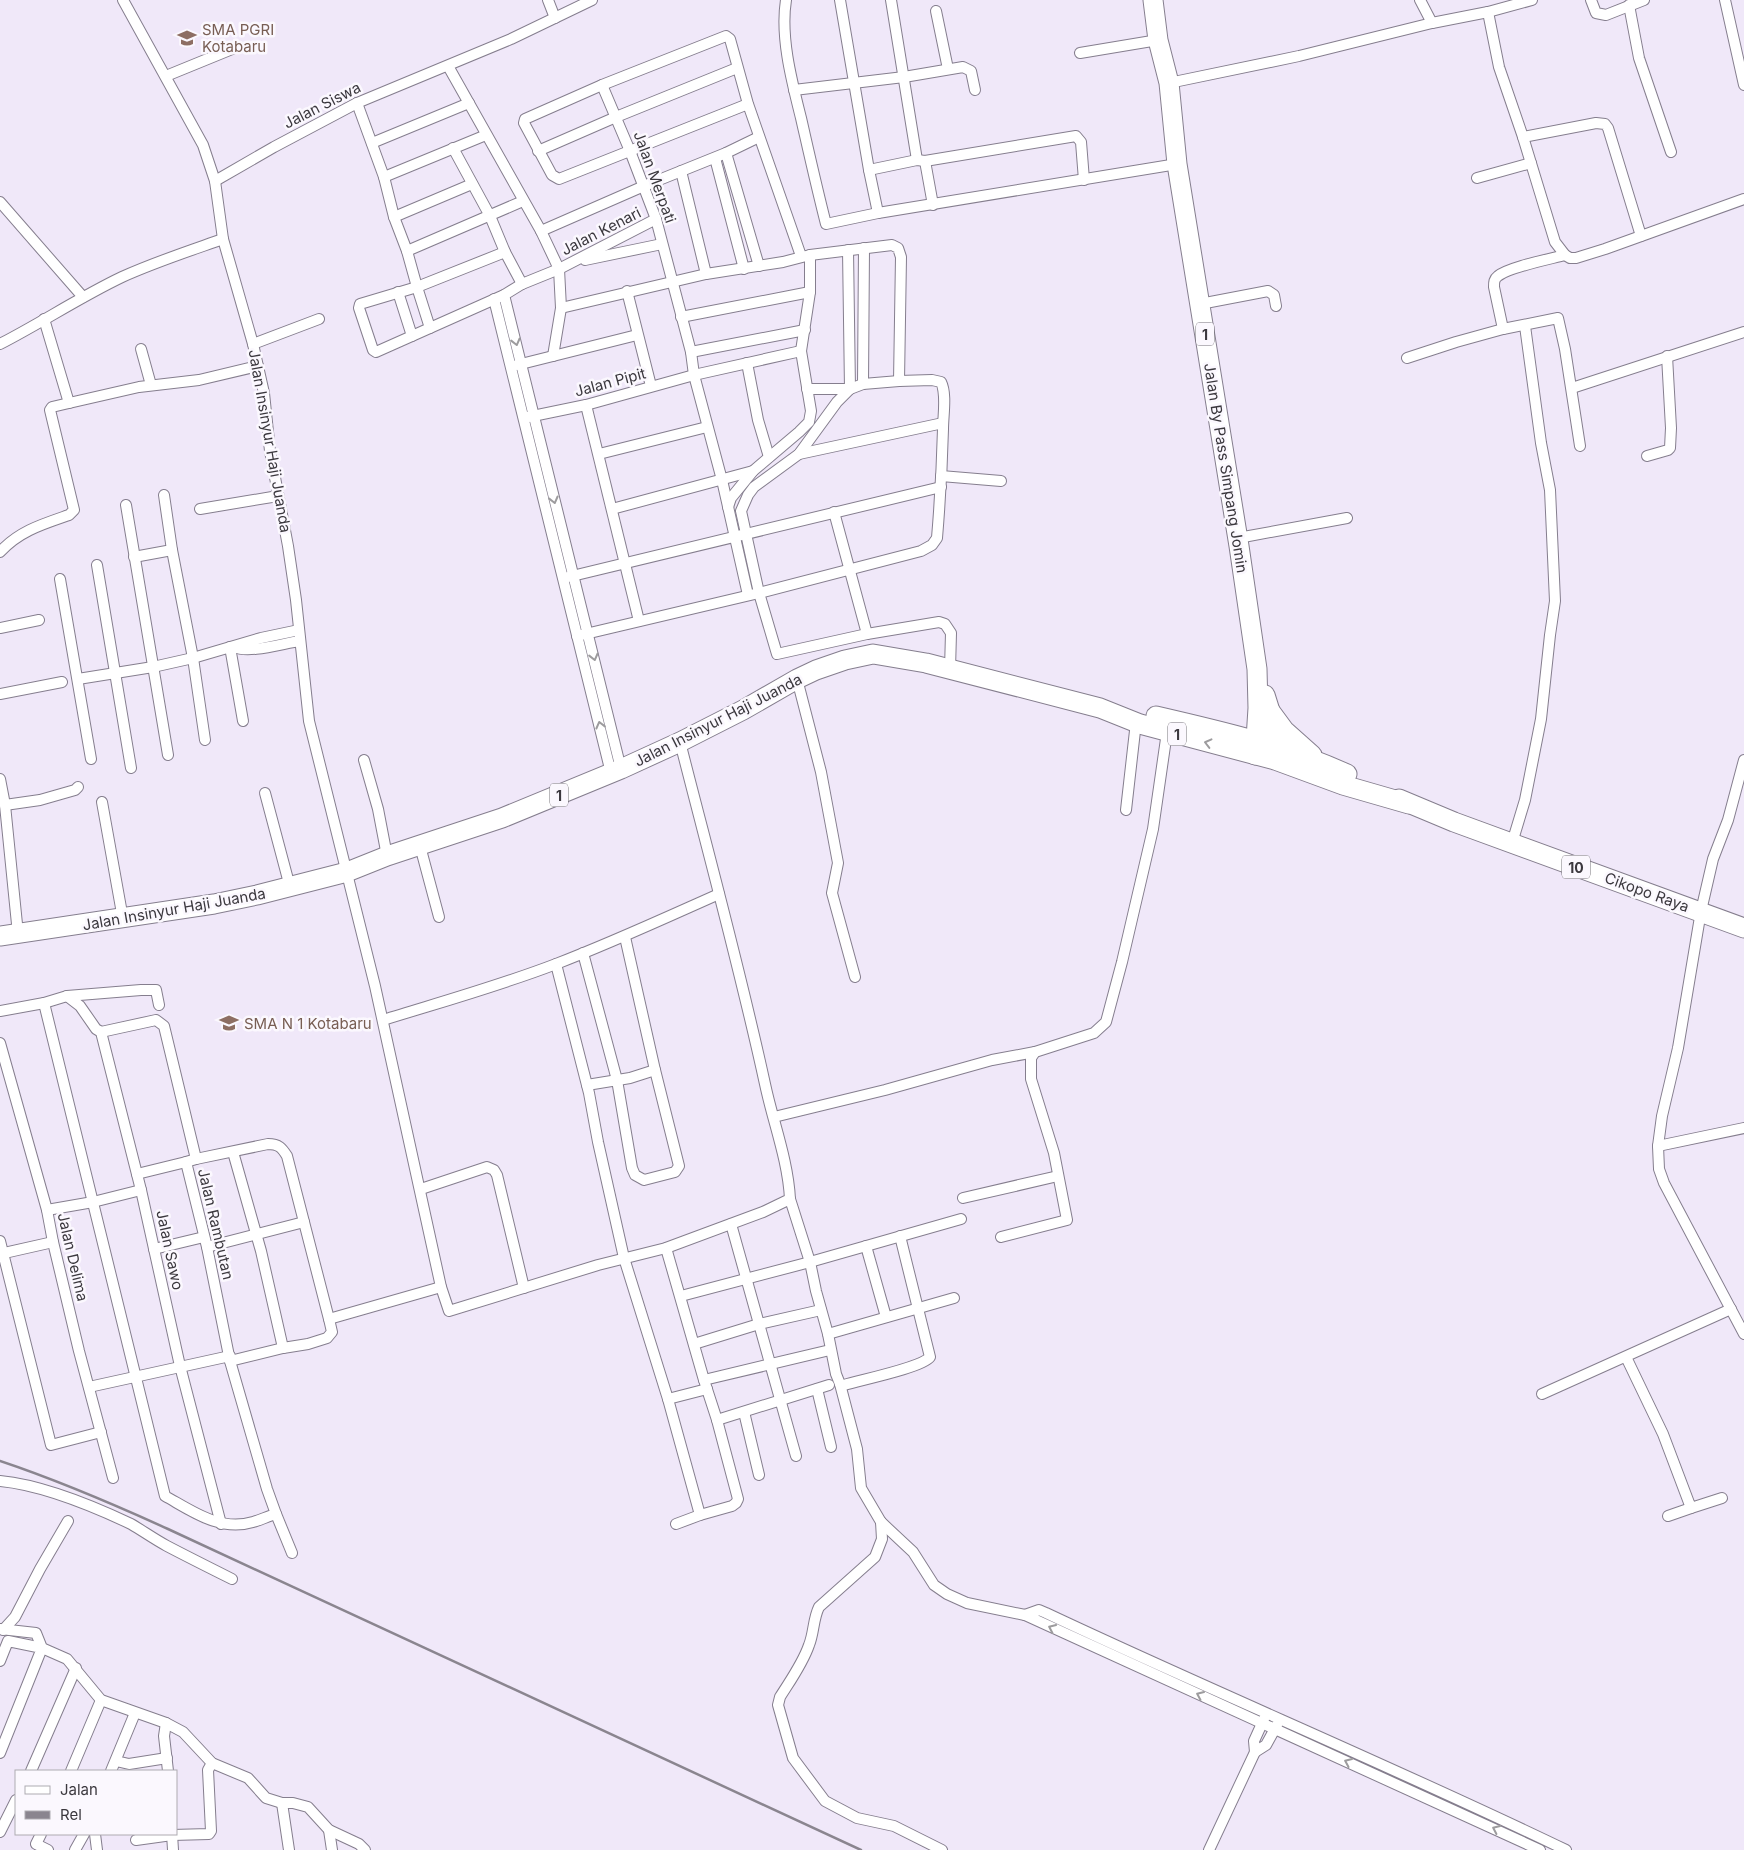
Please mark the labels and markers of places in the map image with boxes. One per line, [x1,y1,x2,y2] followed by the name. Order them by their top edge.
[202,20,274,56] place label: SMA PGRI Kotabaru
[176,27,198,49] school or university icon: SMA PGRI Kotabaru
[218,1012,240,1034] school or university icon: SMA N 1 Kotabaru
[244,1014,372,1033] place label: SMA N 1 Kotabaru

